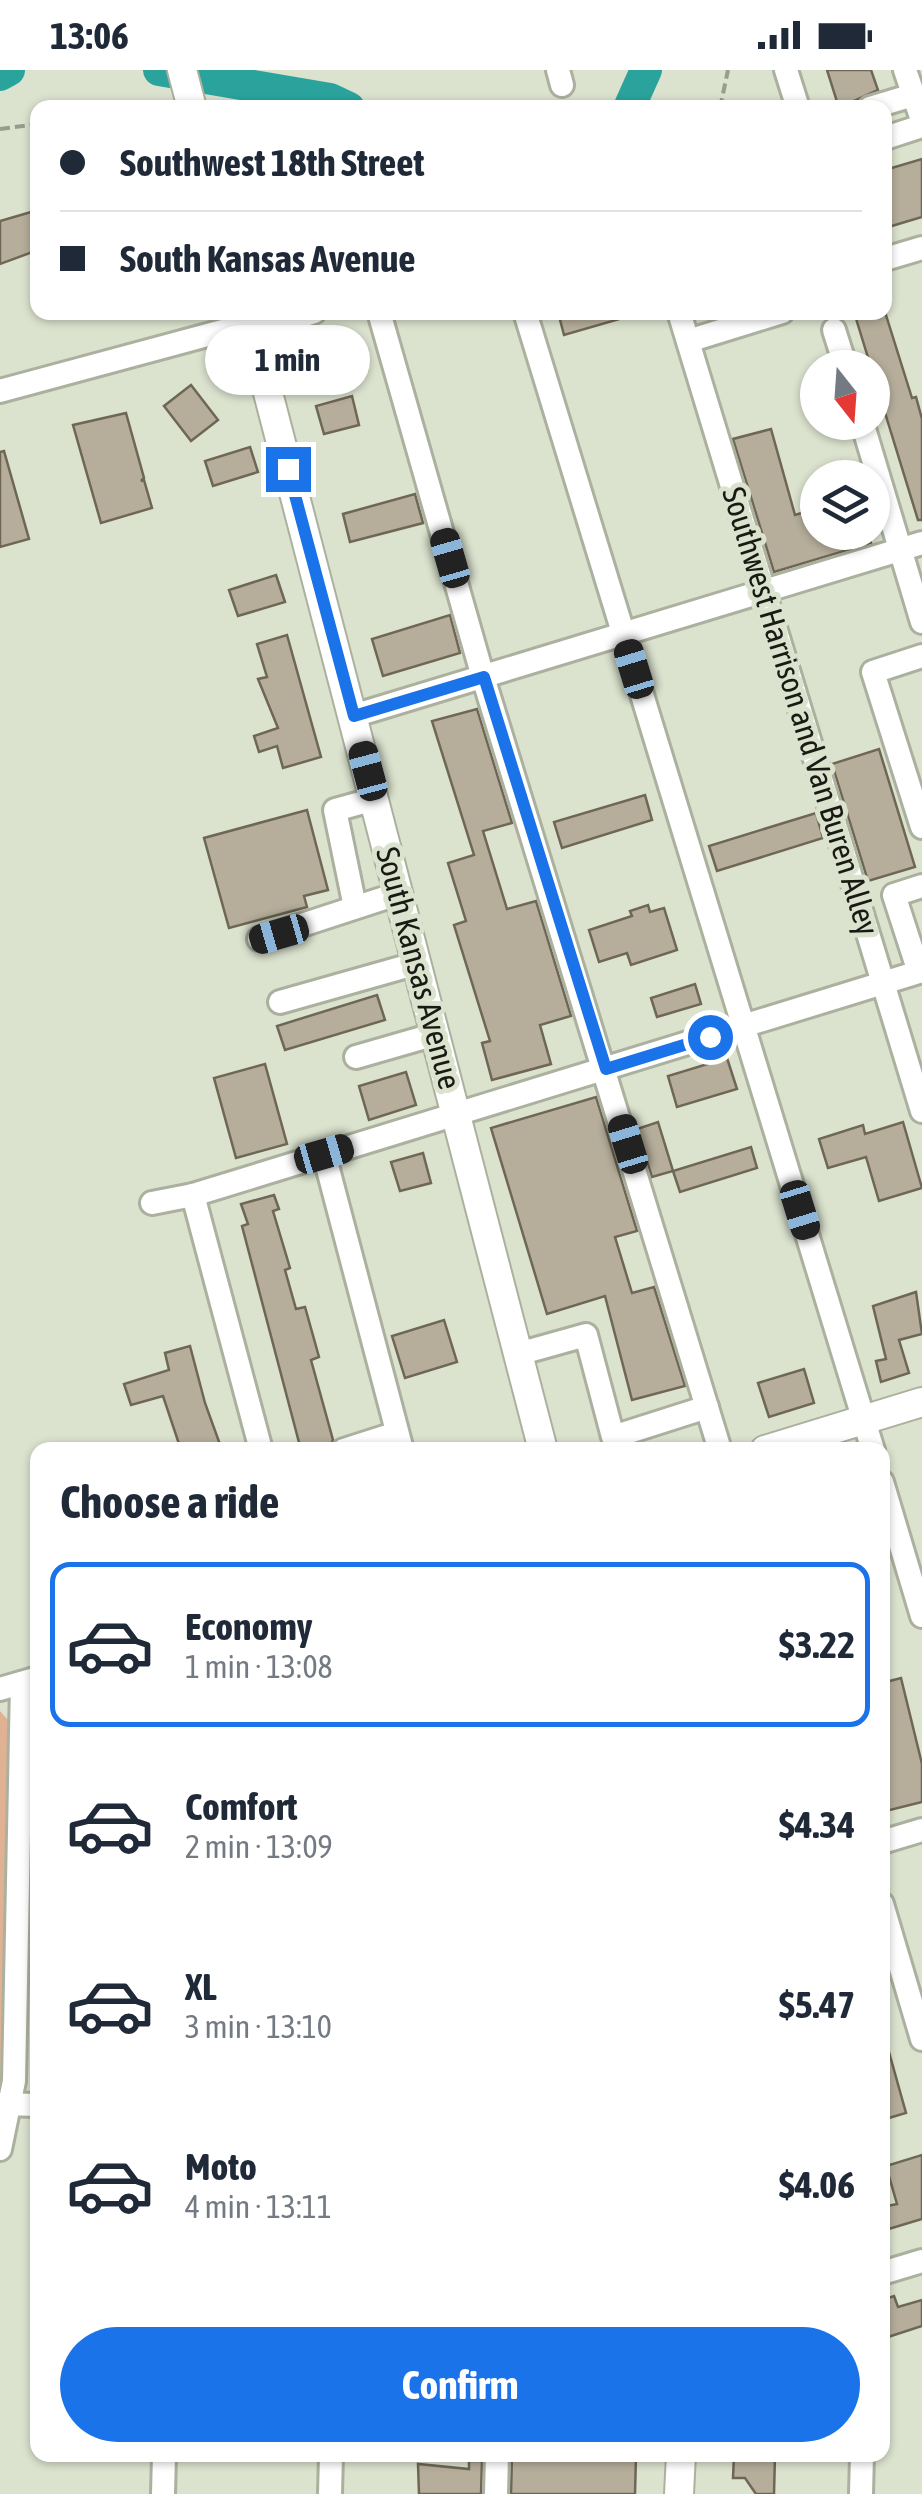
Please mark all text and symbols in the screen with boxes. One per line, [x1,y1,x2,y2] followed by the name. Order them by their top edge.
[50,14,129,57] text: 13:06
[120,141,424,184] text: Southwest 18th Street
[120,237,416,280] text: South Kansas Avenue
[206,324,370,394] callout: 1 min
[255,341,320,378] text: 1 min
[800,350,890,440] north arrow
[800,350,890,550] map controls
[266,447,311,492] route end
[800,460,890,550] button: layers
[715,483,887,939] street label: Southwest Harrison and Van Buren Alley
[427,525,473,591] car
[611,636,657,702] car
[346,738,390,804] car
[369,843,469,1093] street label: South Kansas Avenue
[246,911,312,957] car
[688,1015,733,1060] route start
[605,1111,651,1177] car
[291,1131,357,1177] car
[777,1177,823,1243] car
[60,1476,279,1528] text: Choose a ride
[65,1600,155,1690] icon: car
[185,1605,312,1648] text: Economy
[779,1623,855,1666] text: $3.22
[185,1648,332,1685] text: 1 min · 13:08
[65,1780,155,1870] icon: car
[185,1785,297,1828] text: Comfort
[779,1803,855,1846] text: $4.34
[185,1828,332,1865] text: 2 min · 13:09
[65,1960,155,2050] icon: car
[185,1965,217,2008] text: XL
[779,1983,855,2026] text: $5.47
[185,2008,332,2045] text: 3 min · 13:10
[65,2140,155,2230] icon: car
[185,2145,257,2188] text: Moto
[779,2163,855,2206] text: $4.06
[185,2188,332,2225] text: 4 min · 13:11
[60,2327,860,2442] button: Confirm

